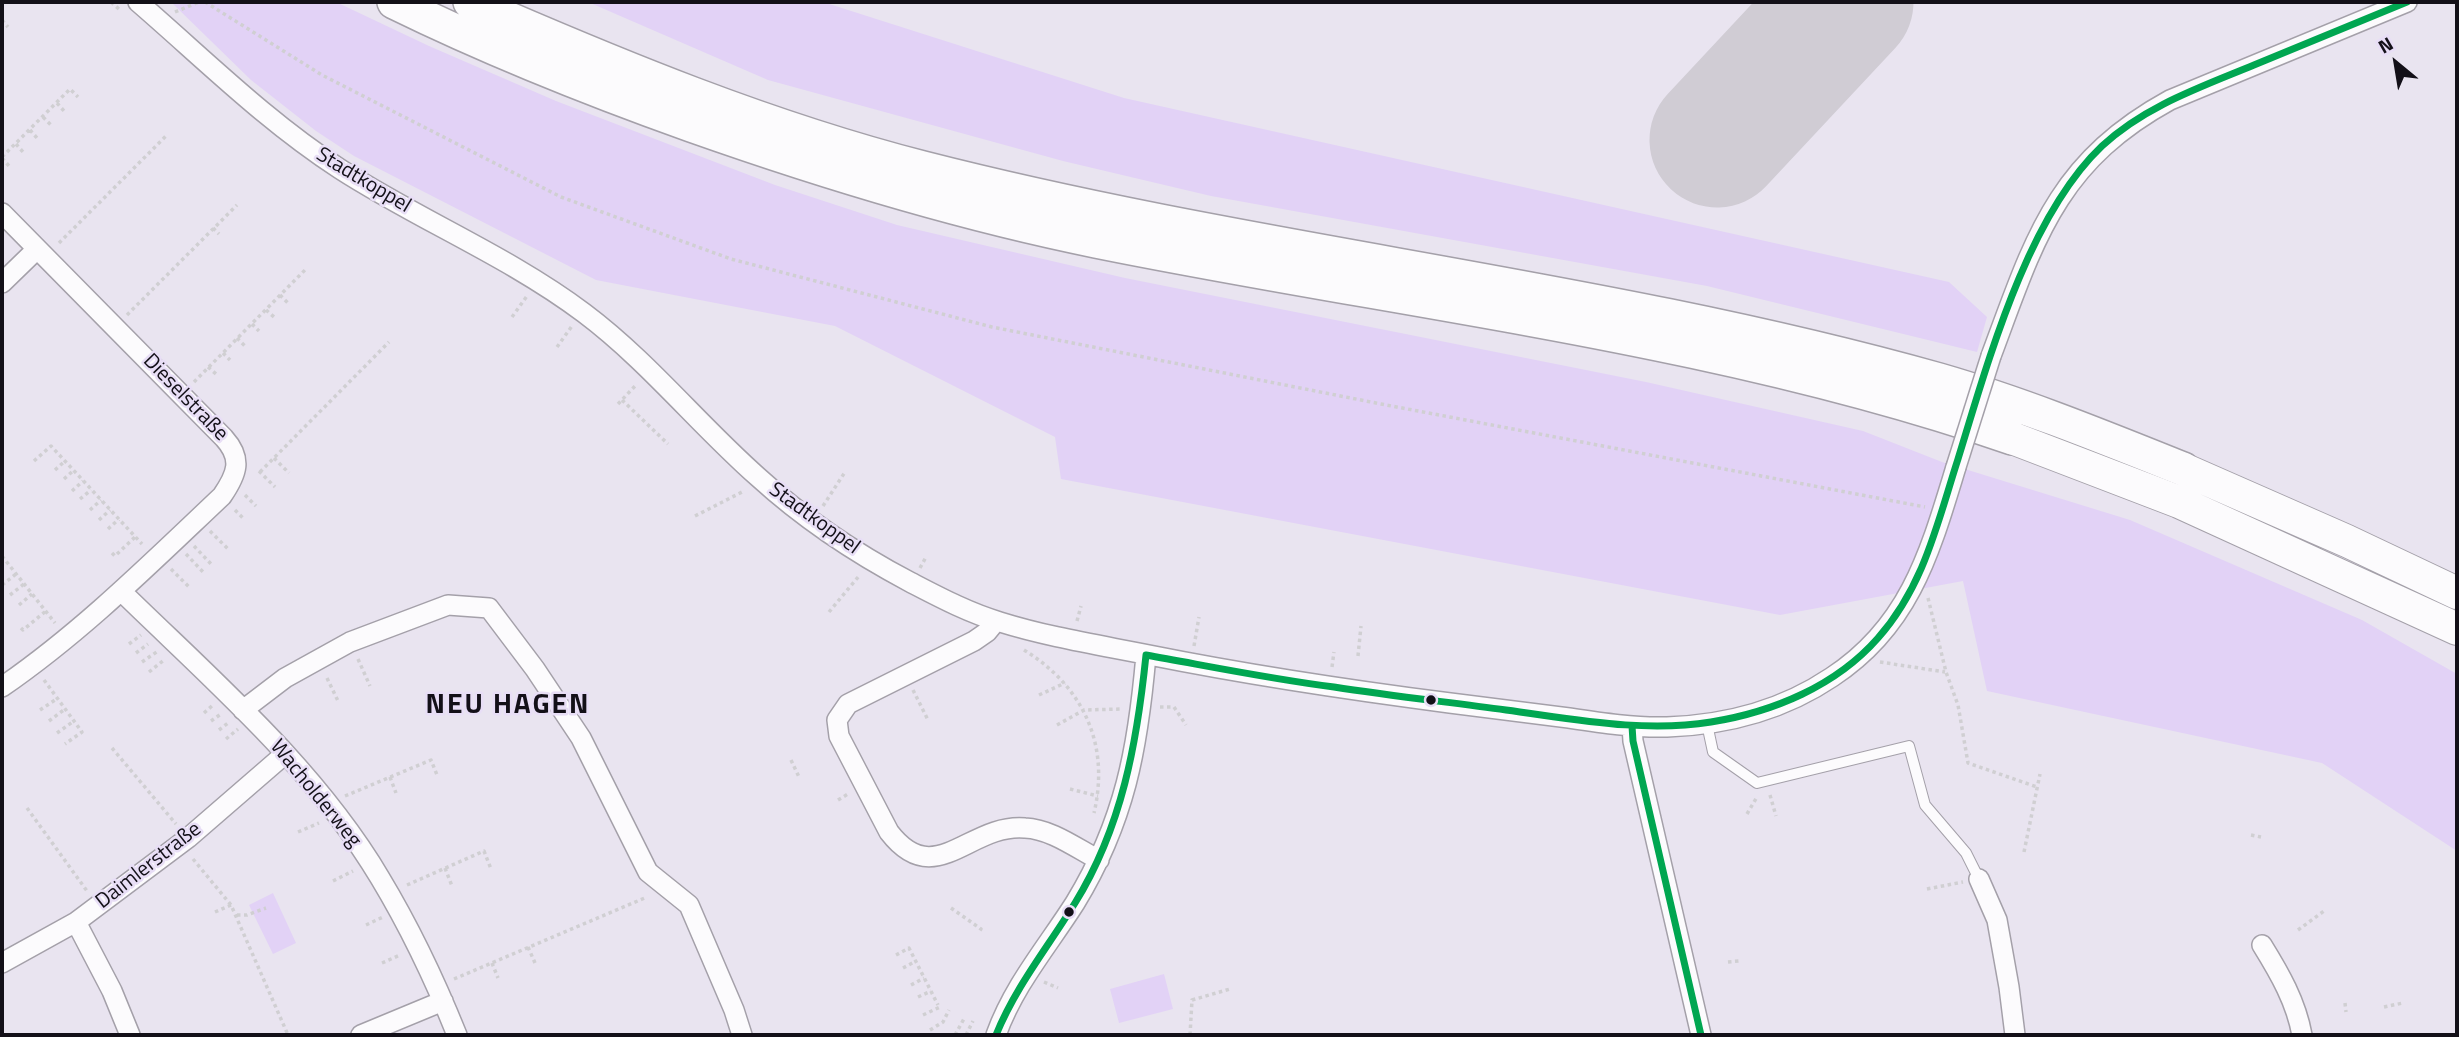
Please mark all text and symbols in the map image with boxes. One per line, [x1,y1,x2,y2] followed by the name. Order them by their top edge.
[2361,28,2431,98] north arrow
[2372,29,2398,60] text: N
[311,143,415,219] street label: Stadtkoppel
[137,349,233,447] street label: Dieselstraße
[764,478,864,560] street label: Stadtkoppel
[427,689,589,723] district label: NEU HAGEN
[1424,693,1438,707] unlabelled marker
[264,735,366,853] street label: Wacholderweg
[91,817,207,915] street label: Daimlerstraße
[1062,905,1076,919] unlabelled marker

